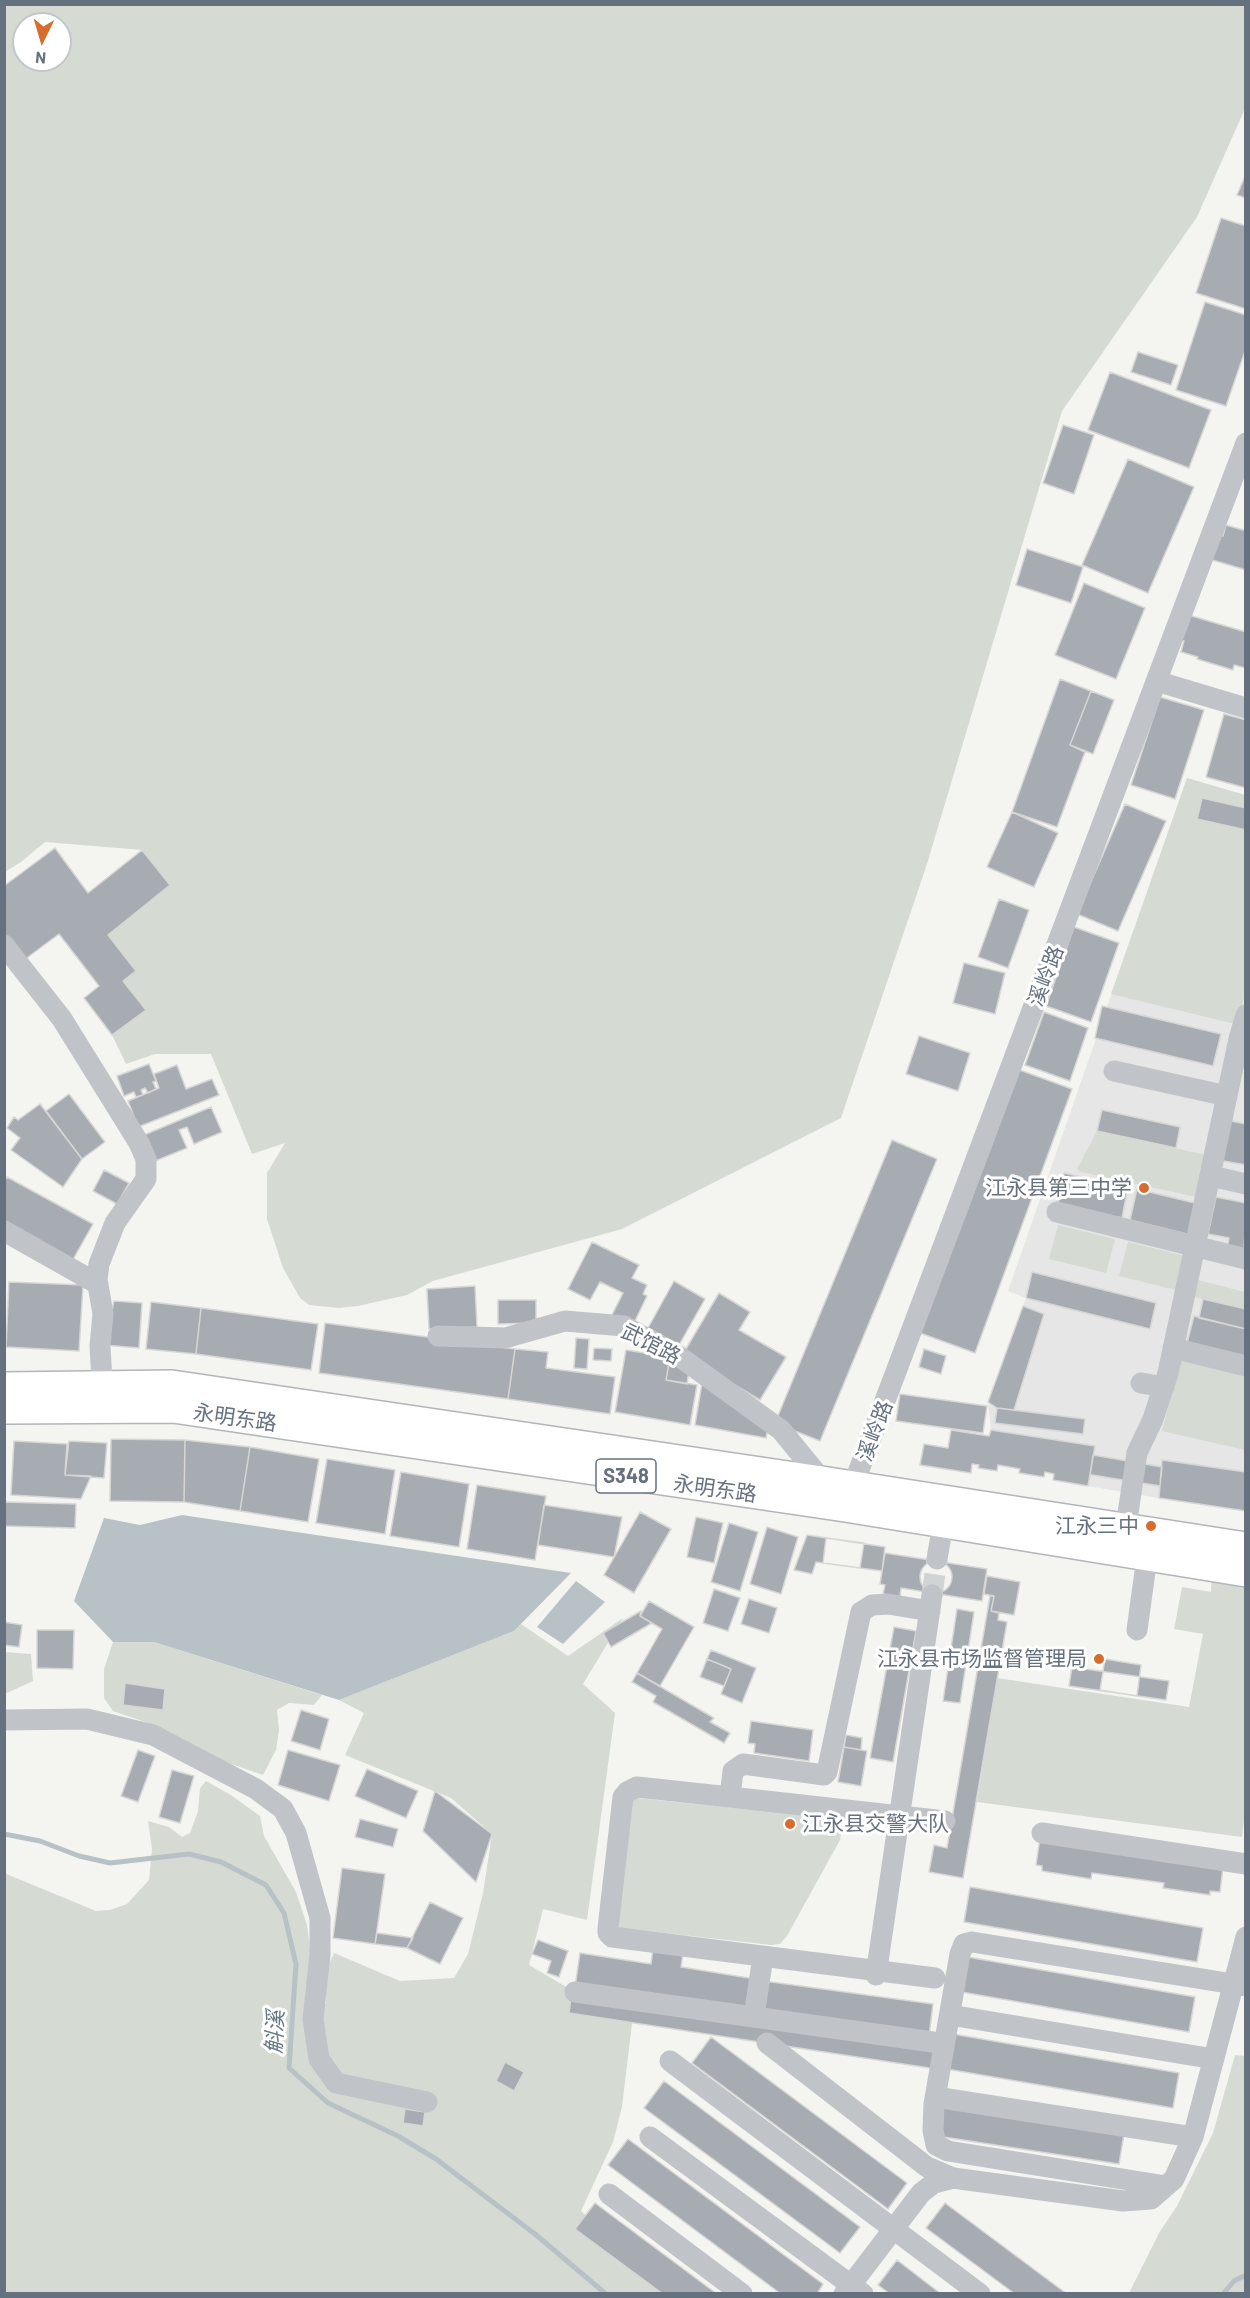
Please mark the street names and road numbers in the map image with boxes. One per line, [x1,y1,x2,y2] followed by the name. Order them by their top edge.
[1023,942,1069,1010] street label: 溪岭路
[617,1318,685,1370] street label: 武馆路
[852,1397,898,1465] street label: 溪岭路
[192,1400,278,1436] street label: 永明东路
[596,1459,656,1493] road number: S348
[672,1471,758,1507] street label: 永明东路

